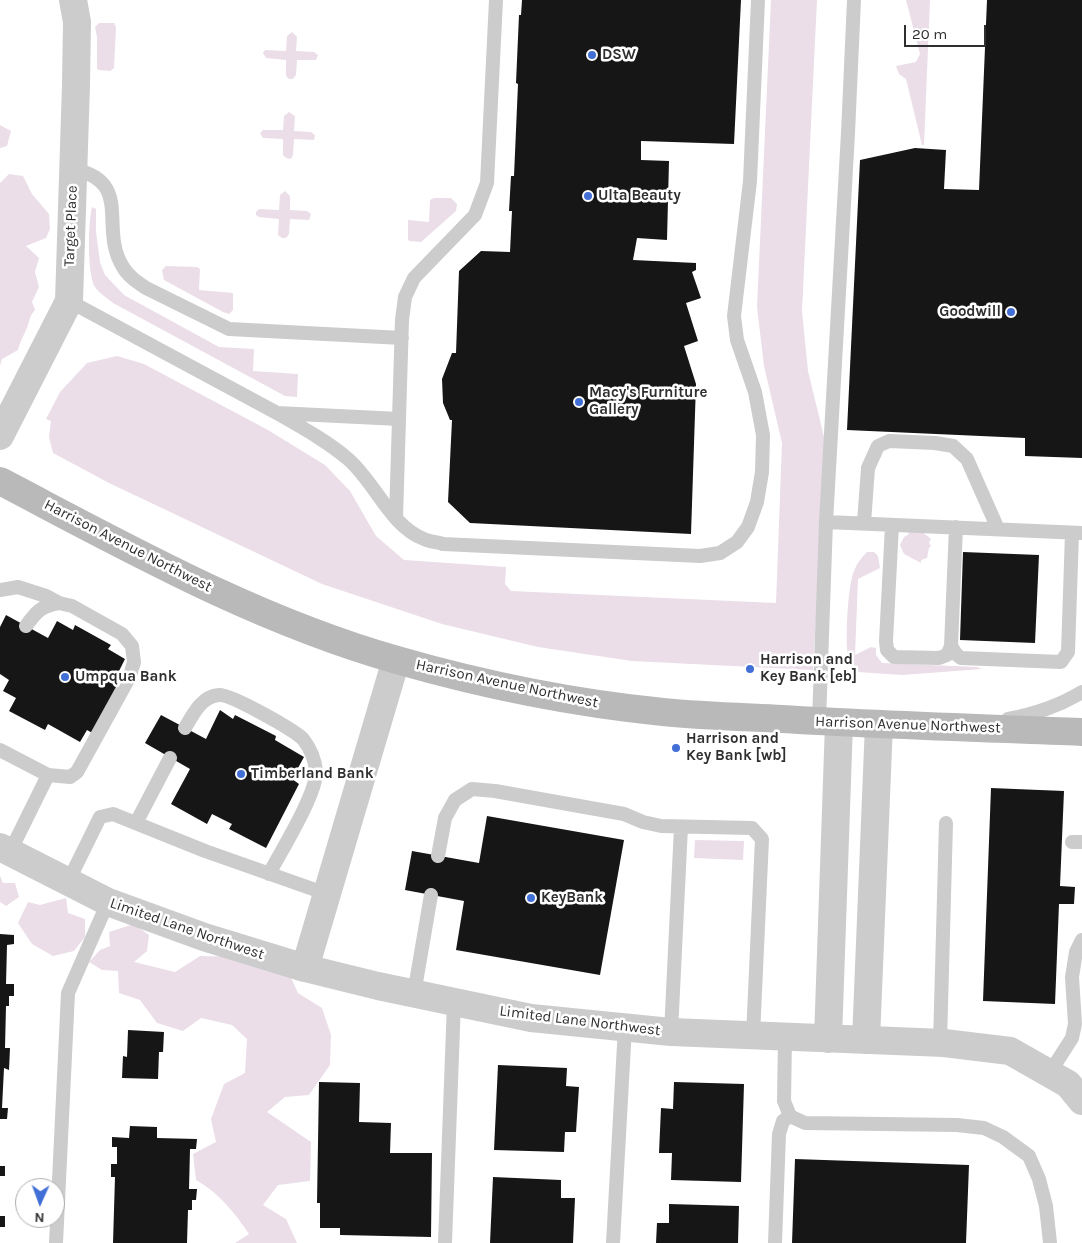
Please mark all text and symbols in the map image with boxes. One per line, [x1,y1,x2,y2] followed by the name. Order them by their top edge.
[907,15,990,47] scale bar
[912,25,947,43] text: 20 m
[602,46,636,64] place label: DSW
[586,49,598,61] marker: DSW
[61,185,81,267] street label: Target Place
[598,187,681,205] place label: Ulta Beauty
[582,190,594,202] marker: Ulta Beauty
[939,303,1001,321] place label: Goodwill
[1005,306,1017,318] marker: Goodwill
[589,384,707,419] place label: Macy's Furniture Gallery
[573,396,585,408] marker: Macy's Furniture Gallery
[41,496,215,596] street label: Harrison Avenue Northwest
[760,651,857,686] place label: Harrison and Key Bank [eb]
[414,656,600,712] street label: Harrison Avenue Northwest
[744,663,756,675] marker: Harrison and Key Bank [eb]
[75,668,177,686] place label: Umpqua Bank
[59,671,71,683] marker: Umpqua Bank
[815,713,1001,737] street label: Harrison Avenue Northwest
[686,730,787,765] place label: Harrison and Key Bank [wb]
[670,742,682,754] marker: Harrison and Key Bank [wb]
[251,765,374,783] place label: Timberland Bank
[235,768,247,780] marker: Timberland Bank
[541,889,603,907] place label: KeyBank
[525,892,537,904] marker: KeyBank
[107,894,267,964] street label: Limited Lane Northwest
[498,1002,662,1040] street label: Limited Lane Northwest
[15,1178,65,1228] north arrow
[34,1209,45,1226] text: N

